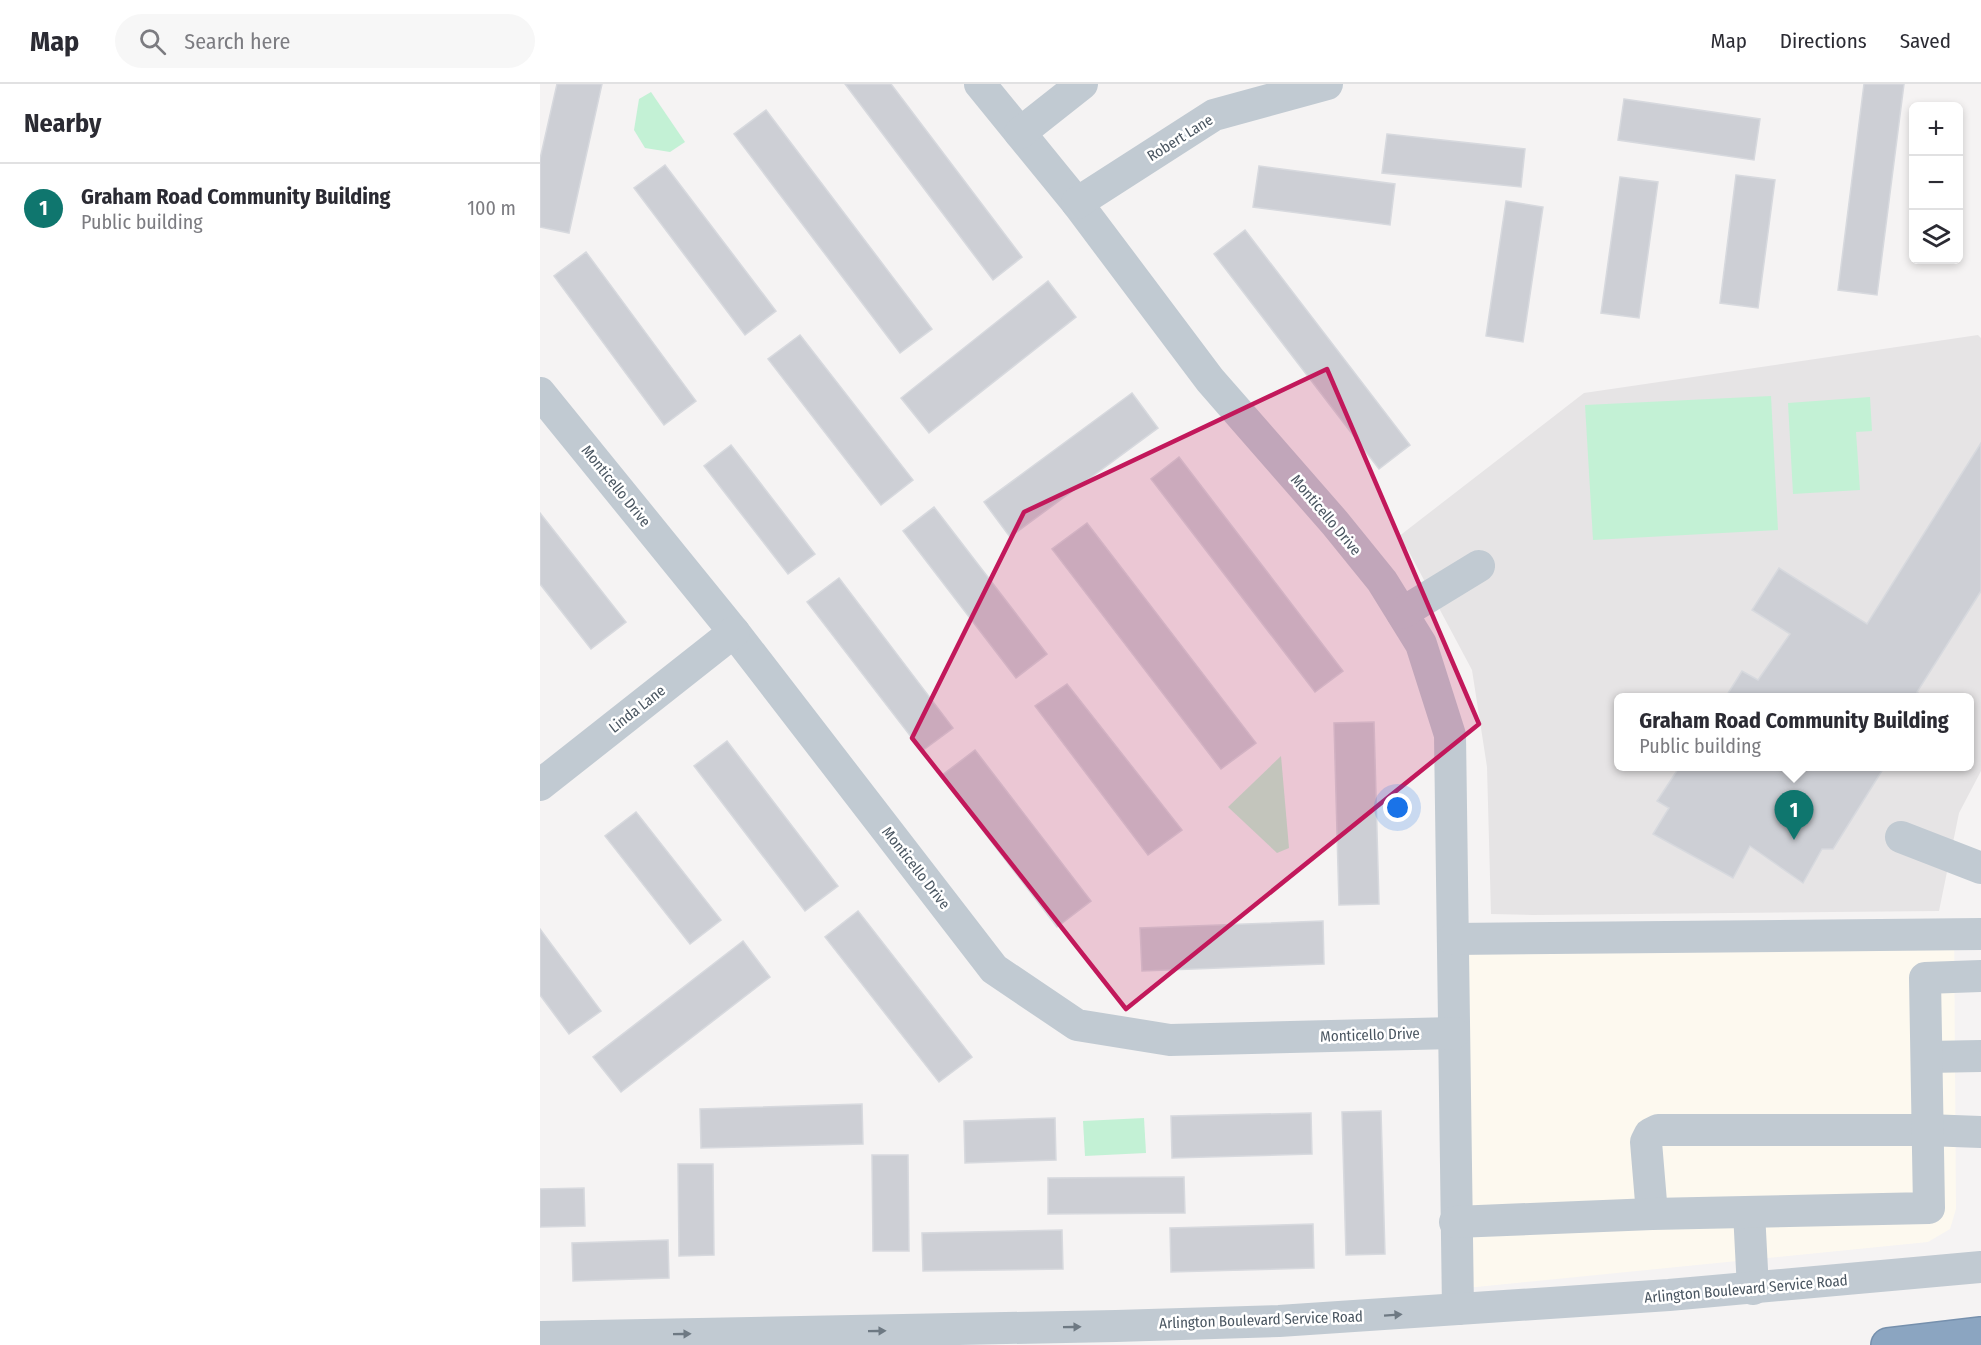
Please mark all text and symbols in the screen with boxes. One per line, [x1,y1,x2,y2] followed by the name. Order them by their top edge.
[115,14,535,68] search box
[30,25,79,58] text: Map
[136,25,169,58] icon: search
[184,28,290,55] text: Search here
[1710,28,1747,54] text: Map
[1780,28,1867,54] text: Directions
[1900,28,1951,54] text: Saved
[1909,102,1963,264] map controls
[1909,102,1963,156] button: +
[24,108,101,139] text: Nearby
[1144,111,1216,165] street label: Robert Lane
[1909,156,1963,210] button: −
[81,183,391,210] text: Graham Road Community Building
[39,196,48,220] text: 1
[467,196,516,220] text: 100 m
[81,210,203,234] text: Public building
[1909,210,1963,264] button: layers
[578,442,654,530] street label: Monticello Drive
[1287,471,1365,559] street label: Monticello Drive
[605,681,669,737] street label: Linda Lane
[1614,693,1974,771] popup
[1639,707,1949,734] text: Graham Road Community Building
[1639,734,1761,758] text: Public building
[1774,790,1814,840] pin: 1
[1383,793,1412,822] your location
[878,823,954,913] street label: Monticello Drive
[1320,1024,1420,1046] street label: Monticello Drive
[1644,1271,1848,1307] street label: Arlington Boulevard Service Road
[1159,1307,1363,1333] street label: Arlington Boulevard Service Road
[1384,1310,1403,1319] one-way arrow
[1063,1322,1082,1332] one-way arrow
[868,1326,887,1335] one-way arrow
[673,1329,692,1339] one-way arrow

